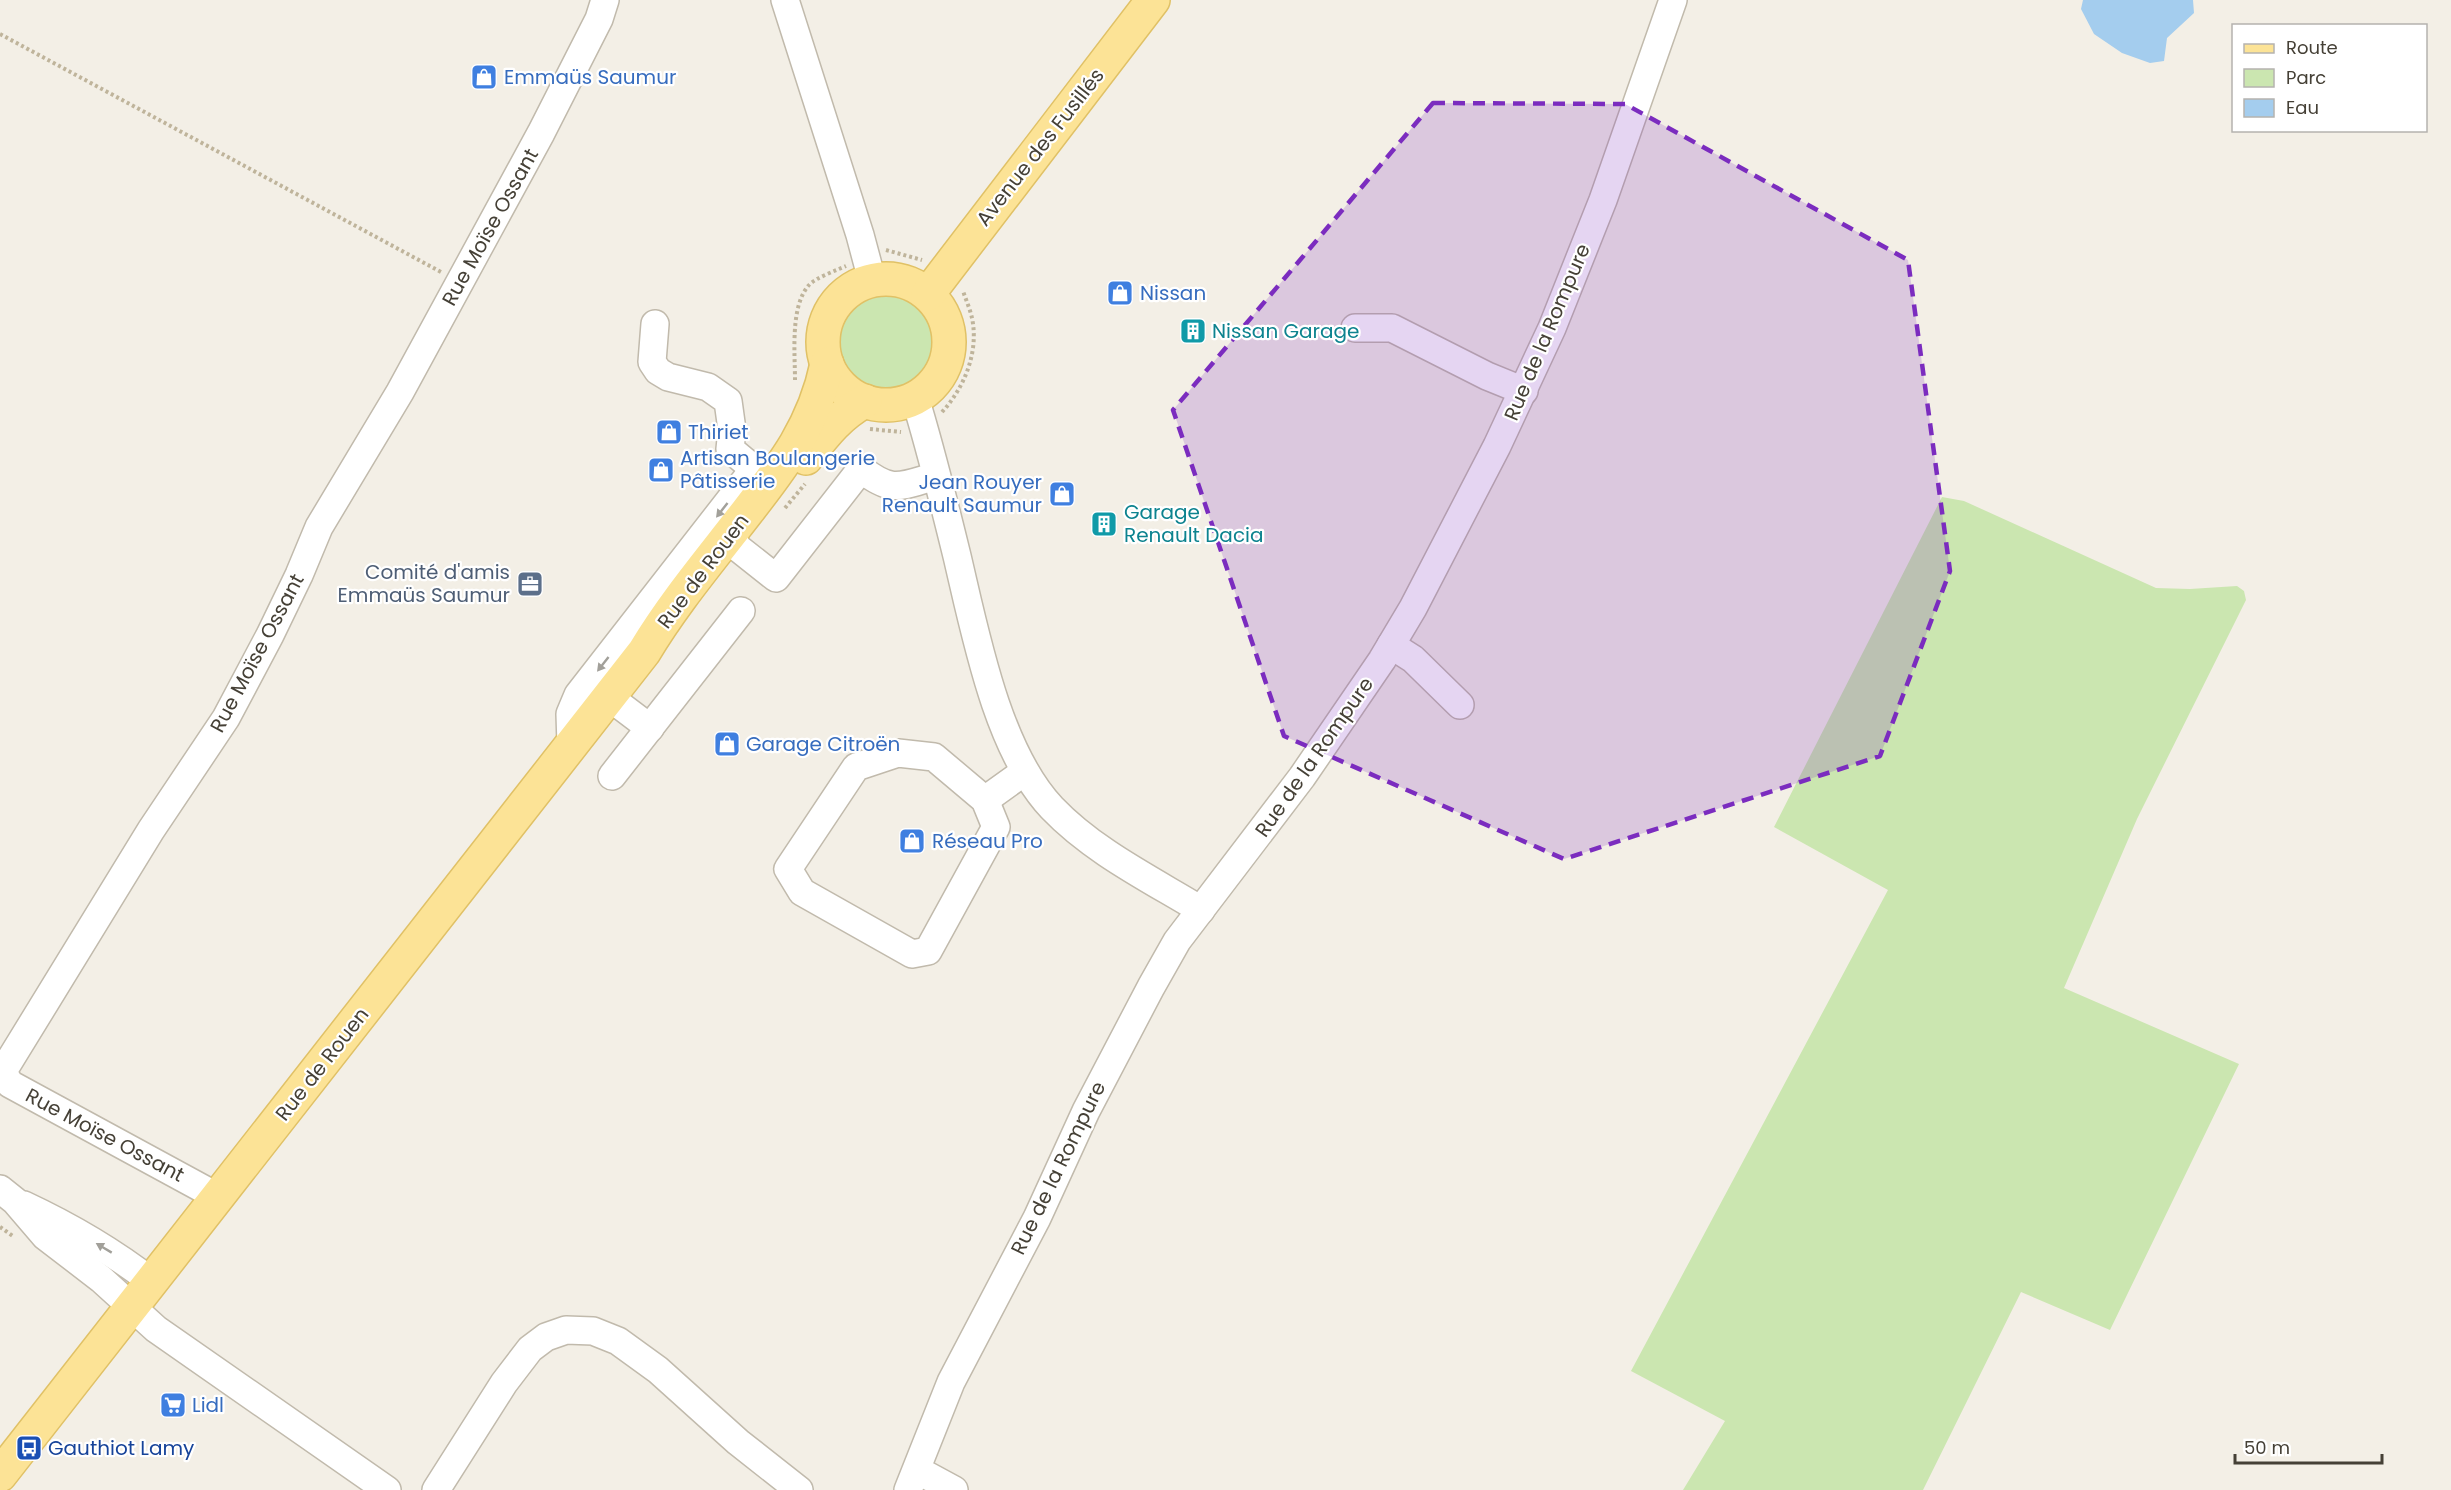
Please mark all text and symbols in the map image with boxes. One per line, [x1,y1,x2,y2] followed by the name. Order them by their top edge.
[2232,24,2427,132] legend
[2286,35,2338,60] text: Route
[469,62,499,92] shop icon: Emmaüs Saumur
[970,62,1110,232] street label: Avenue des Fusillés
[504,63,676,91] place label: Emmaüs Saumur
[2286,65,2326,90] text: Parc
[2286,95,2319,120] text: Eau
[435,143,545,311] street label: Rue Moïse Ossant
[1497,239,1597,425] street label: Rue de la Rompure
[1105,278,1135,308] shop icon: Nissan
[1140,279,1206,307] place label: Nissan
[1178,316,1208,346] building icon: Nissan Garage
[1212,317,1360,345] place label: Nissan Garage
[654,417,684,447] shop icon: Thiriet
[688,418,749,446] place label: Thiriet
[680,444,875,495] place label: Artisan Boulangerie Pâtisserie
[646,455,676,485] shop icon: Artisan Boulangerie Pâtisserie
[882,468,1042,519] place label: Jean Rouyer Renault Saumur
[1047,479,1077,509] shop icon: Jean Rouyer Renault Saumur
[1124,498,1263,549] place label: Garage Renault Dacia
[716,502,729,518] one-way arrow
[651,508,755,634] street label: Rue de Rouen
[1089,509,1119,539] building icon: Garage Renault Dacia
[338,558,510,609] place label: Comité d'amis Emmaüs Saumur
[203,569,311,737] street label: Rue Moïse Ossant
[515,569,545,599] office icon: Comité d'amis Emmaüs Saumur
[597,656,609,671] one-way arrow
[1248,671,1380,843] street label: Rue de la Rompure
[712,729,742,759] shop icon: Garage Citroën
[746,730,900,758] place label: Garage Citroën
[897,826,927,856] shop icon: Réseau Pro
[932,827,1043,855] place label: Réseau Pro
[269,1001,375,1127] street label: Rue de Rouen
[1004,1077,1112,1259] street label: Rue de la Rompure
[21,1081,189,1189] street label: Rue Moïse Ossant
[96,1243,112,1254] one-way arrow
[158,1390,188,1420] supermarket icon: Lidl
[192,1391,224,1419] place label: Lidl
[2235,1427,2382,1465] scale bar
[14,1433,44,1463] bus stop icon: Gauthiot Lamy
[48,1434,194,1462] place label: Gauthiot Lamy
[2244,1435,2290,1460] text: 50 m

